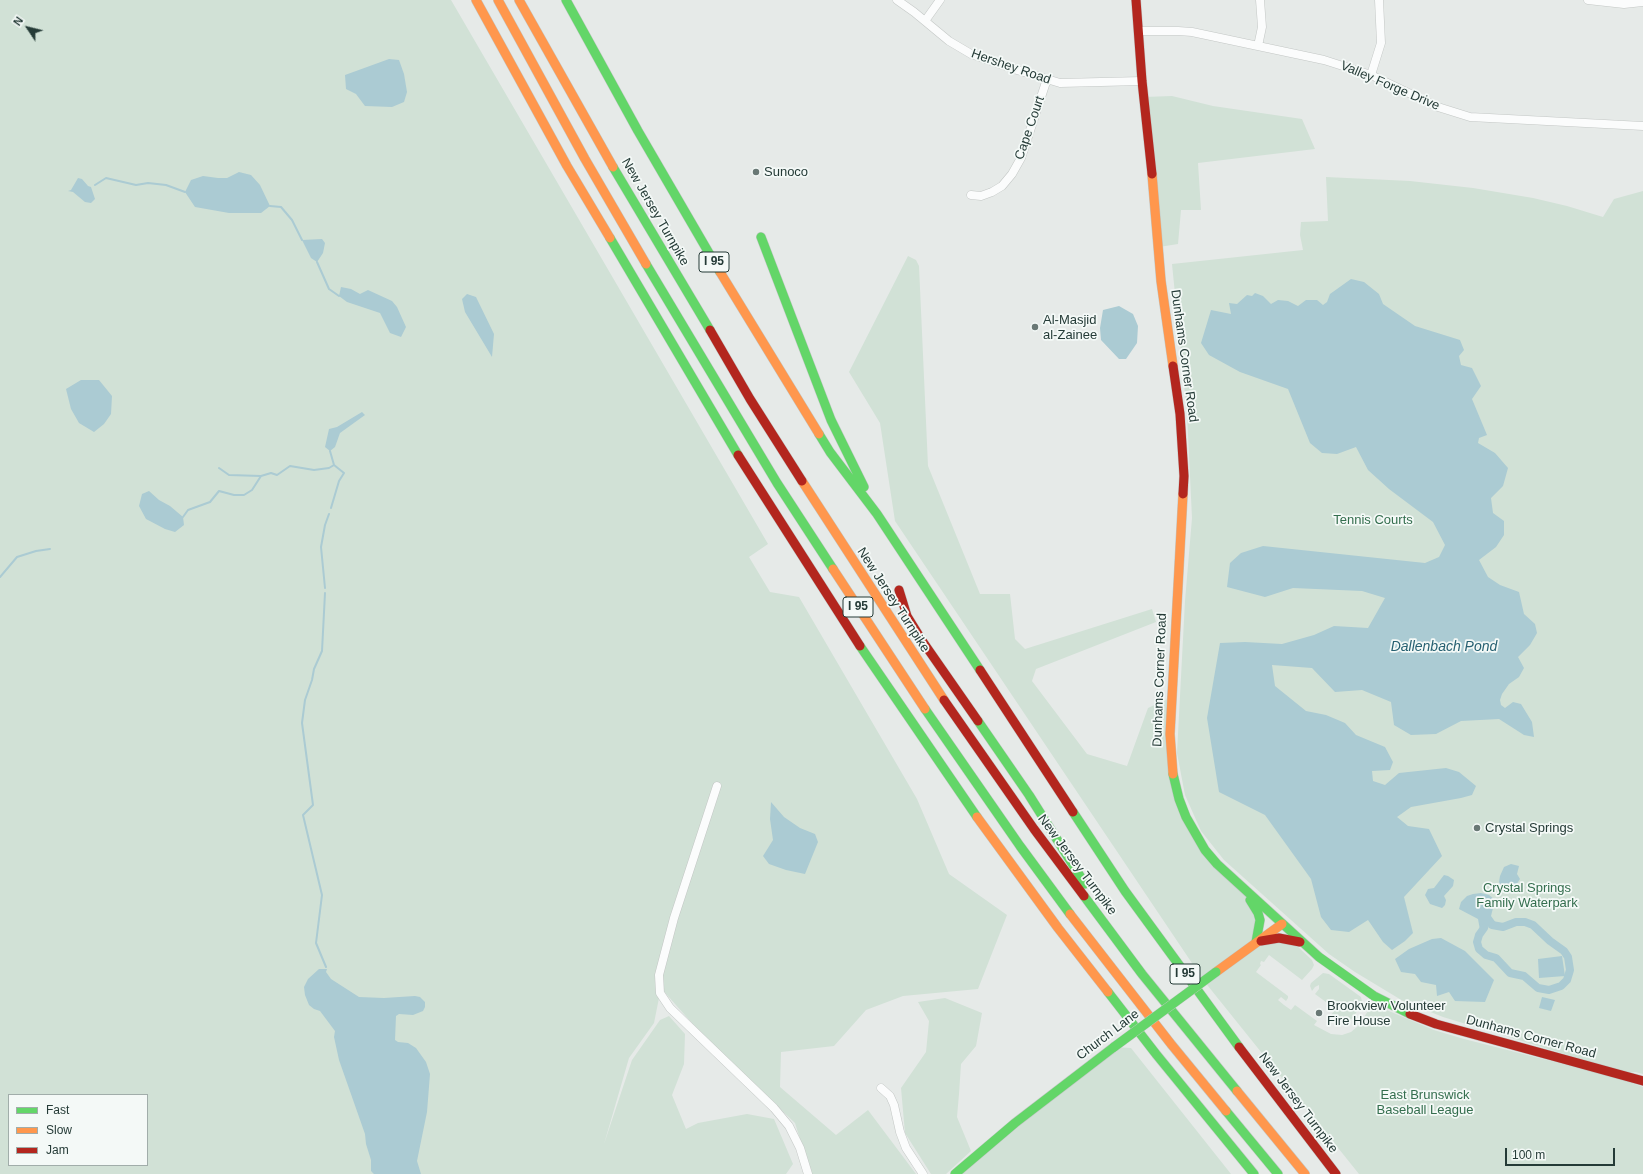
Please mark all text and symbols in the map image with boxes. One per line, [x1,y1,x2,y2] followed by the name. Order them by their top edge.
[8,8,48,48] north arrow
[11,14,25,28] text: N
[969,46,1053,88] street label: Hershey Road
[1338,58,1442,114] street label: Valley Forge Drive
[1012,94,1048,162] street label: Cape Court
[618,155,692,269] street label: New Jersey Turnpike
[764,164,808,180] place label: Sunoco
[751,167,761,177] marker: Sunoco
[699,252,729,272] road number: I 95
[1167,289,1201,423] street label: Dunhams Corner Road
[1043,312,1097,343] place label: Al-Masjid al-Zainee
[1030,322,1040,332] marker: Al-Masjid al-Zainee
[1333,512,1413,528] park label: Tennis Courts
[853,545,933,655] street label: New Jersey Turnpike
[843,597,873,617] road number: I 95
[1150,613,1170,747] street label: Dunhams Corner Road
[1391,639,1497,655] water label: Dallenbach Pond
[1034,812,1120,918] street label: New Jersey Turnpike
[1485,820,1573,836] place label: Crystal Springs
[1472,823,1482,833] marker: Crystal Springs
[1476,880,1578,911] park label: Crystal Springs Family Waterpark
[1170,964,1200,984] road number: I 95
[1327,998,1446,1029] place label: Brookview Volunteer Fire House
[1074,1006,1142,1064] street label: Church Lane
[1314,1008,1324,1018] marker: Brookview Volunteer Fire House
[1464,1012,1598,1062] street label: Dunhams Corner Road
[1255,1050,1341,1156] street label: New Jersey Turnpike
[1377,1087,1473,1118] park label: East Brunswick Baseball League
[8,1094,148,1166] legend
[46,1103,69,1117] text: Fast
[46,1123,72,1137] text: Slow
[1507,1140,1617,1166] scale bar
[46,1143,69,1157] text: Jam
[1512,1148,1545,1162] text: 100 m

